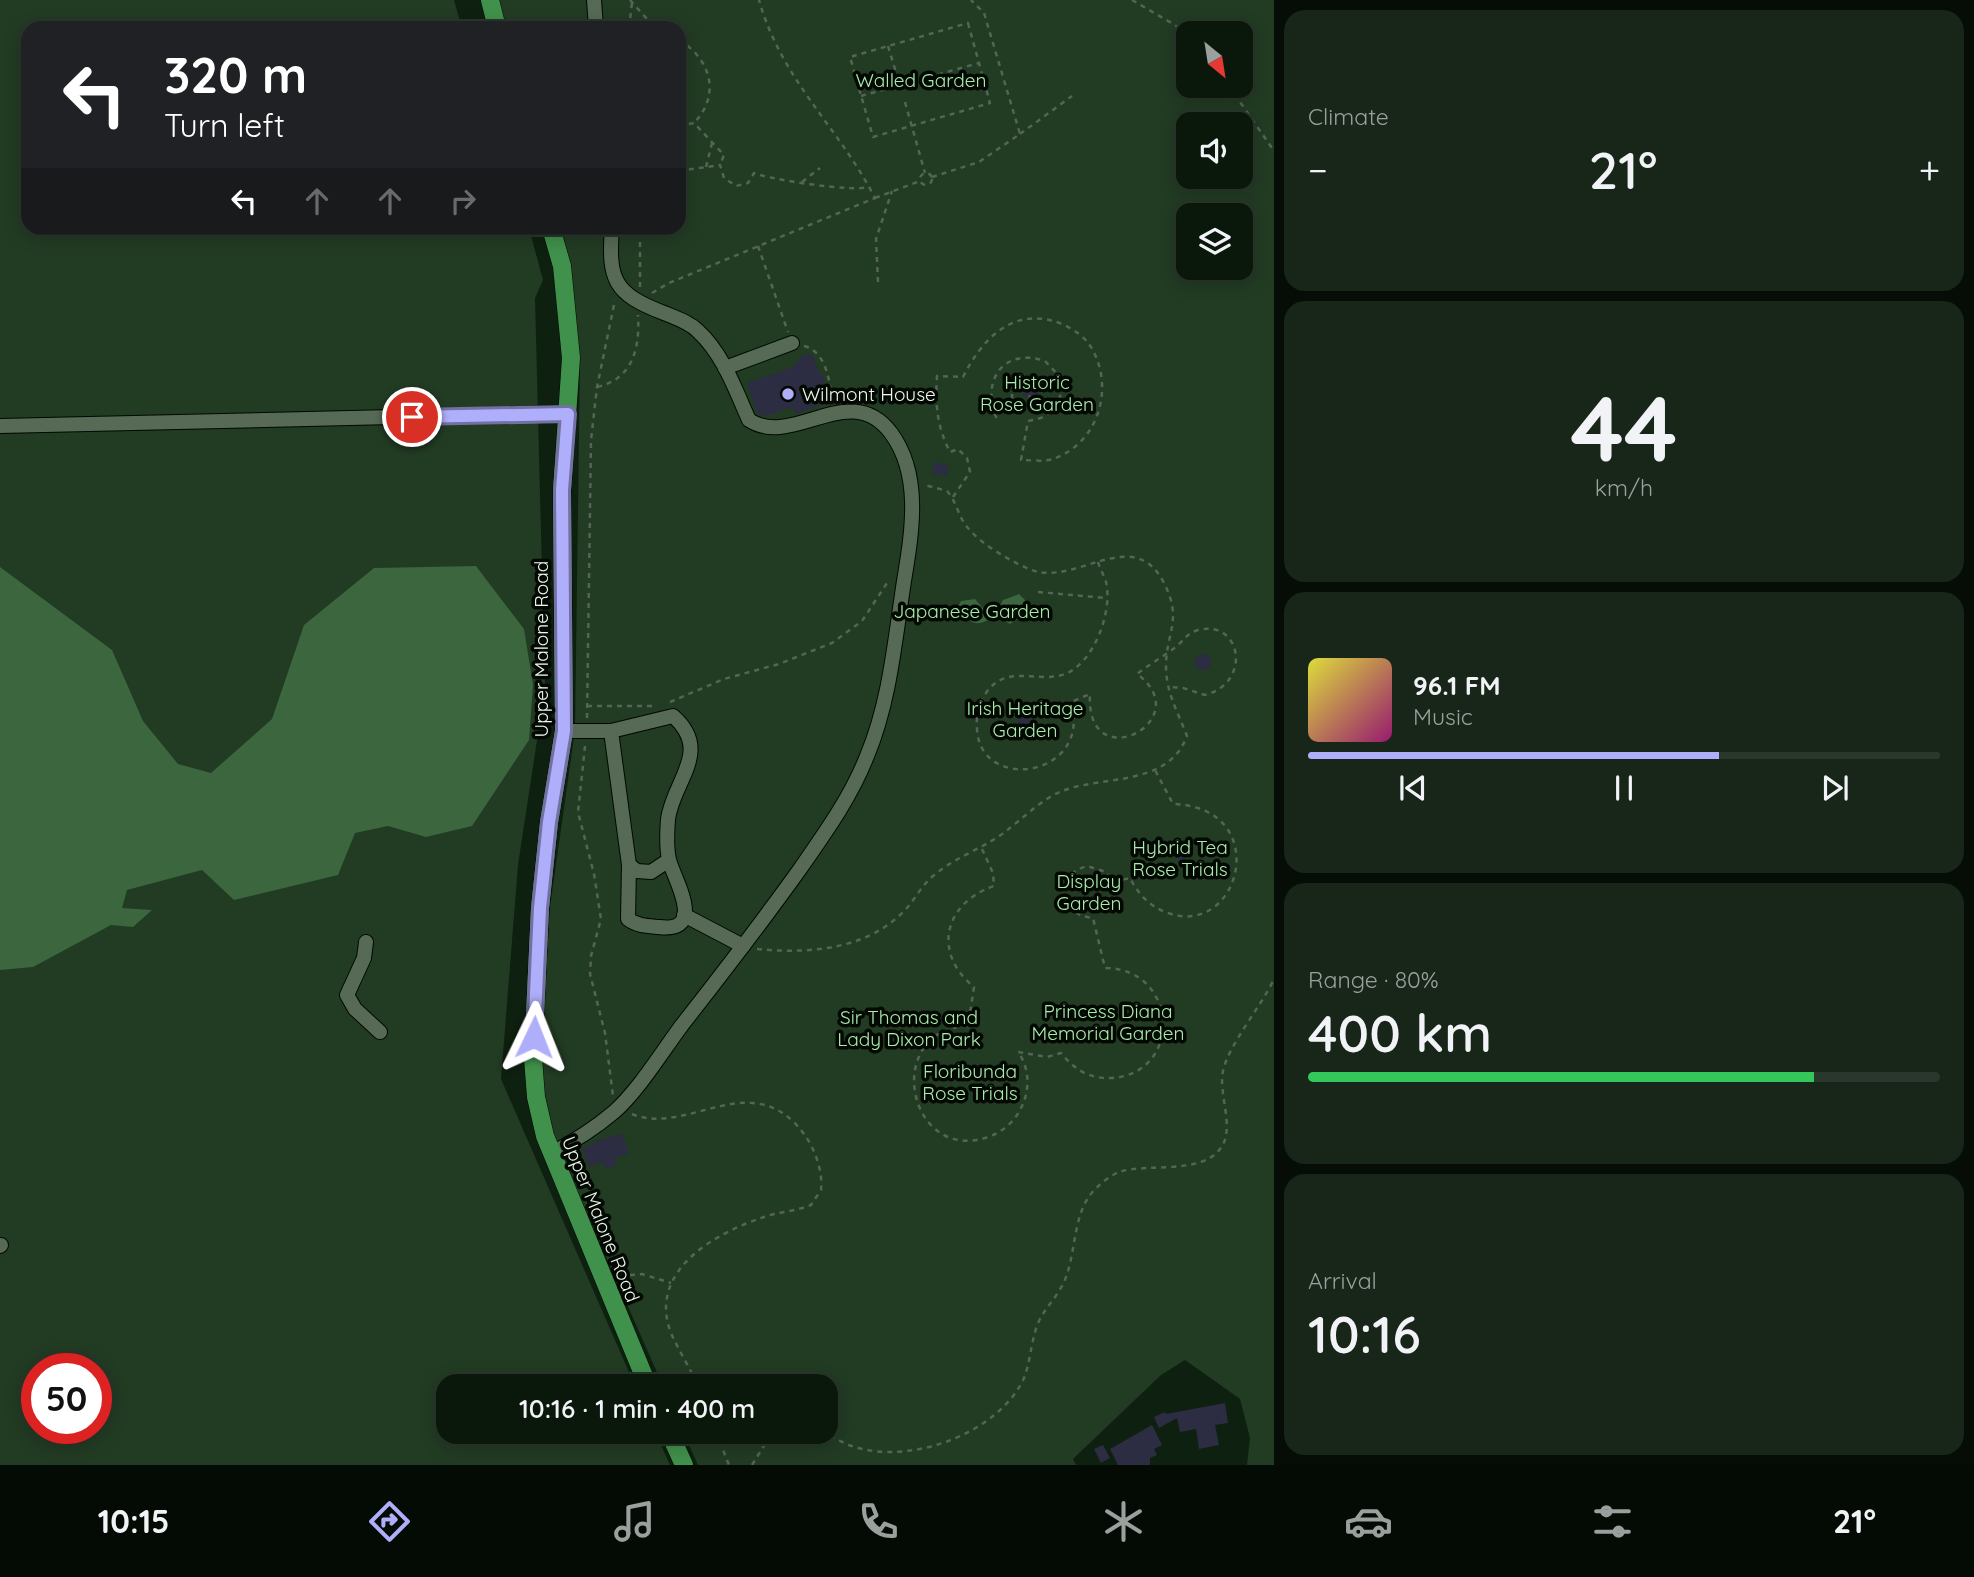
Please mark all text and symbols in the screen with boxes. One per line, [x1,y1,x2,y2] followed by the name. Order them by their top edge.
[1176,21,1253,98] north arrow
[1176,21,1253,280] map controls
[164,44,307,105] text: 320 m
[49,49,140,140] icon: left
[856,68,986,92] park label: Walled Garden
[1308,102,1389,131] text: Climate
[164,105,285,145] text: Turn left
[1176,112,1253,189] button: sound
[1589,137,1657,202] text: 21°
[1308,146,1328,194] text: −
[1919,146,1940,194] text: +
[225,182,263,220] icon: left
[298,182,336,220] icon: ahead
[371,182,409,220] icon: ahead
[444,182,482,220] icon: right
[1176,203,1253,280] button: layers
[980,370,1094,416] park label: Historic Rose Garden
[1570,370,1678,484] text: 44
[802,382,936,406] place label: Wilmont House
[780,386,796,402] marker: Wilmont House
[382,387,442,447] pin
[393,398,431,436] icon: arrive
[1595,473,1653,502] text: km/h
[529,561,553,737] street label: Upper Malone Road
[893,599,1051,623] park label: Japanese Garden
[1413,669,1501,702] text: 96.1 FM
[967,696,1083,742] park label: Irish Heritage Garden
[1413,702,1473,731] text: Music
[1394,769,1432,807] icon: previous
[1605,769,1643,807] icon: pause
[1816,769,1854,807] icon: next
[1132,835,1228,881] park label: Hybrid Tea Rose Trials
[1056,869,1122,915] park label: Display Garden
[1308,965,1439,994] text: Range · 80%
[1032,999,1184,1045] park label: Princess Diana Memorial Garden
[497,1000,571,1074] position arrow
[1308,1000,1492,1065] text: 400 km
[837,1005,981,1051] park label: Sir Thomas and Lady Dixon Park
[922,1059,1018,1105] park label: Floribunda Rose Trials
[557,1133,645,1305] street label: Upper Malone Road
[1308,1266,1377,1295] text: Arrival
[1308,1301,1421,1366] text: 10:16
[21,1353,112,1444] speed limit sign: 50
[519,1392,755,1425] text: 10:16 · 1 min · 400 m
[365,1497,414,1546] icon: directions
[610,1497,659,1546] icon: music
[854,1497,903,1546] icon: phone
[1099,1497,1148,1546] icon: climate
[1344,1497,1393,1546] icon: car
[1588,1497,1637,1546] icon: filters
[98,1501,170,1541] text: 10:15
[1833,1501,1876,1541] text: 21°

